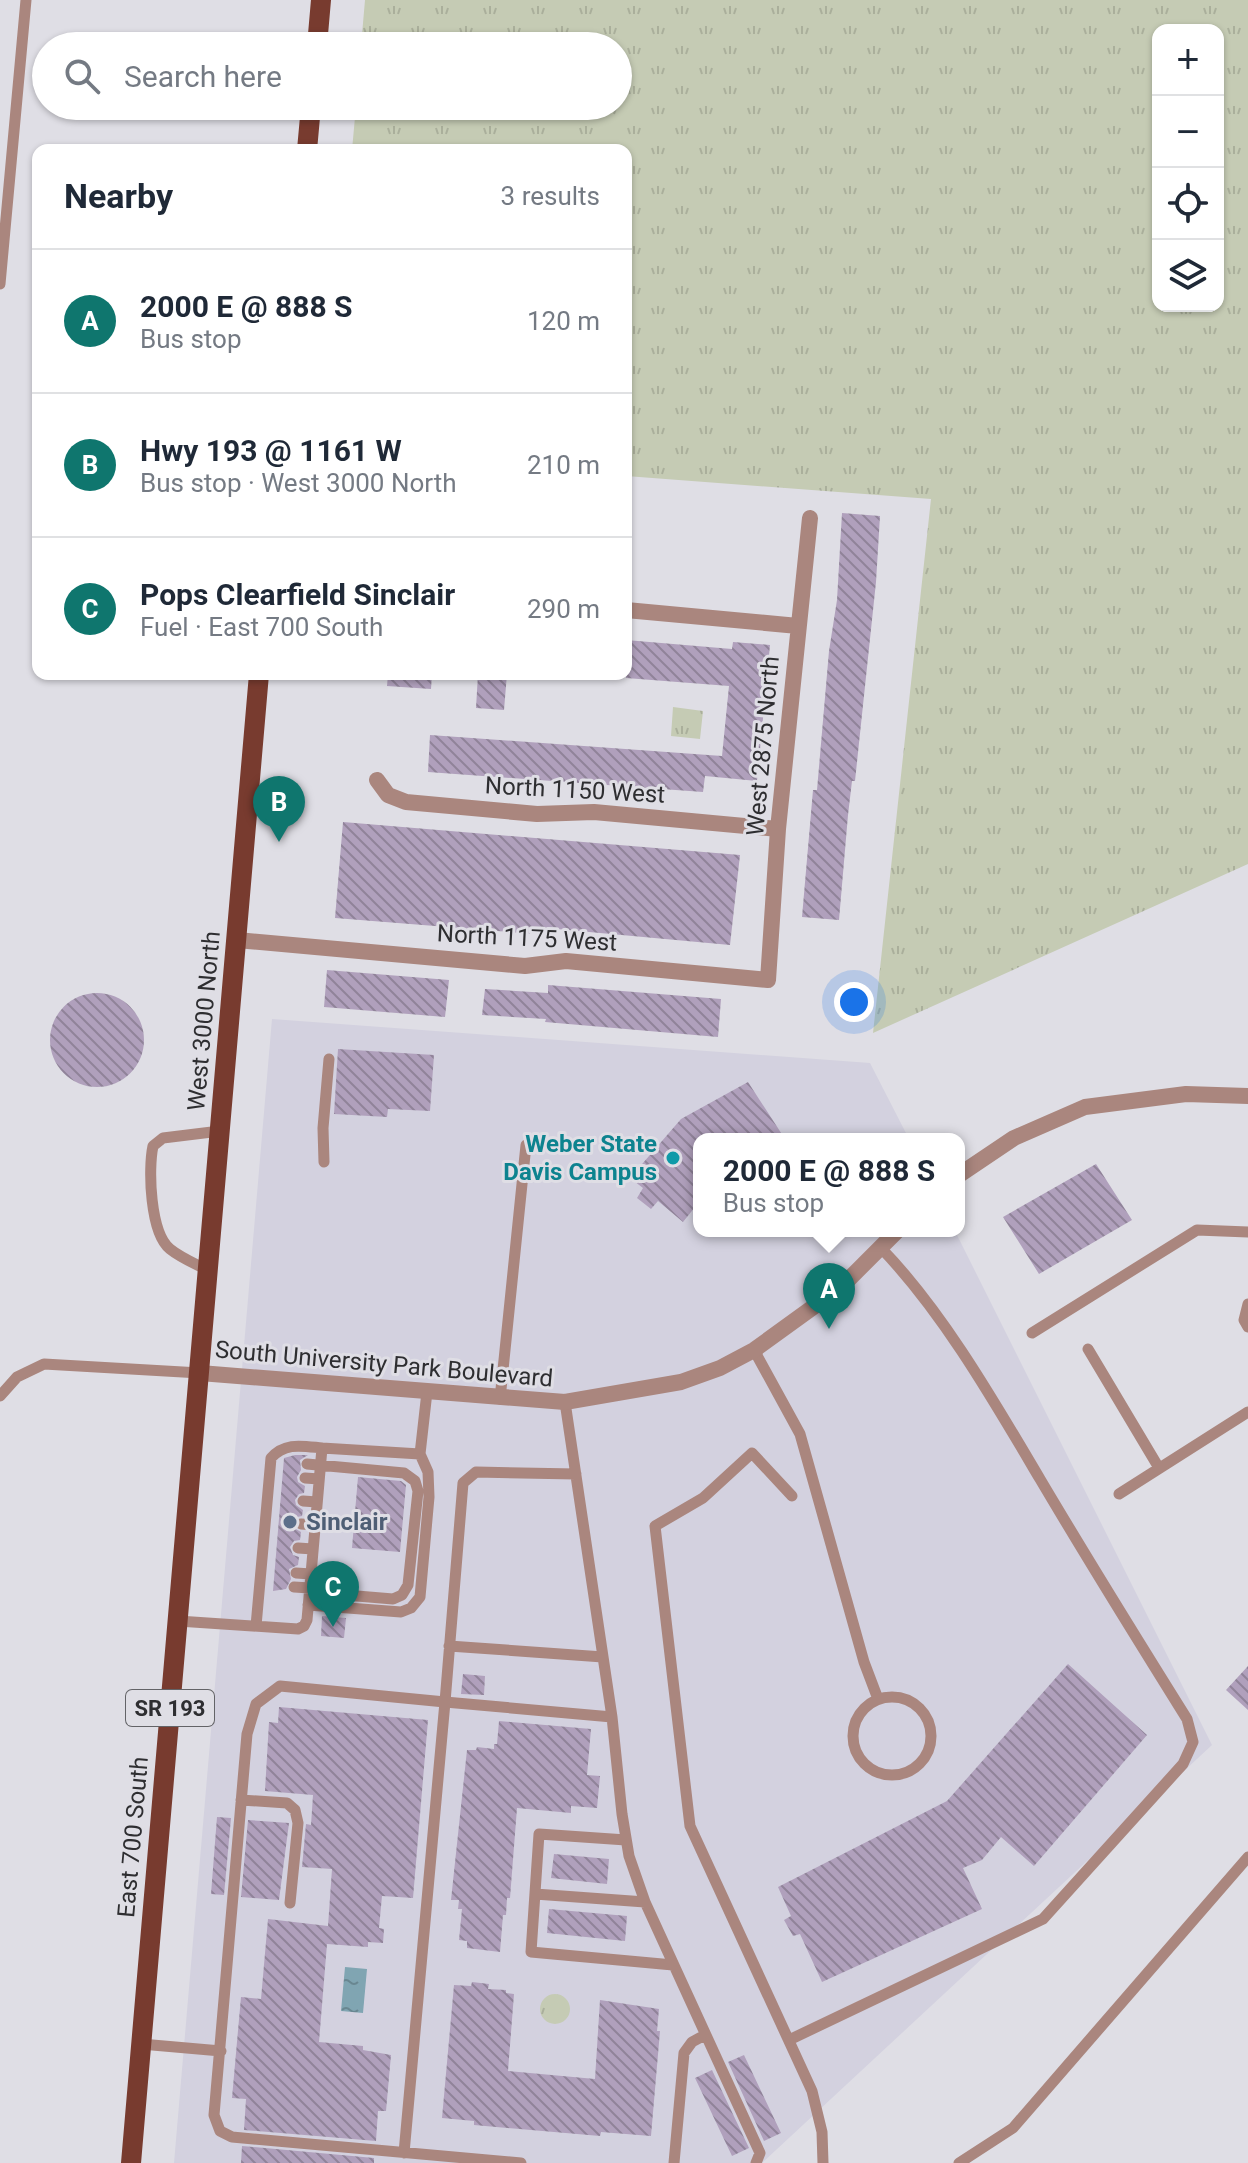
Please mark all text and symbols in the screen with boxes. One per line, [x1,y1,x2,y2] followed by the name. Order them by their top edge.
[1152,24,1224,312] map controls
[1152,24,1224,96] button: +
[32,32,632,120] search box
[60,54,104,98] icon: search
[124,59,282,94] text: Search here
[1152,96,1224,168] button: −
[1152,168,1224,240] button: locate
[64,176,173,216] text: Nearby
[501,181,600,211] text: 3 results
[1152,240,1224,312] button: layers
[140,289,353,324] text: 2000 E @ 888 S
[81,306,99,336] text: A
[527,306,600,336] text: 120 m
[140,324,242,354] text: Bus stop
[140,433,402,468] text: Hwy 193 @ 1161 W
[82,450,98,480] text: B
[527,450,600,480] text: 210 m
[140,468,457,498] text: Bus stop · West 3000 North
[140,577,455,612] text: Pops Clearfield Sinclair
[81,594,99,624] text: C
[527,594,600,624] text: 290 m
[140,612,383,642] text: Fuel · East 700 South
[741,655,785,837] street label: West 2875 North
[484,771,666,809] street label: North 1150 West
[253,776,305,842] pin: B
[436,919,618,957] street label: North 1175 West
[182,930,226,1112] street label: West 3000 North
[834,982,874,1022] your location
[503,1130,657,1186] place label: Weber State Davis Campus
[693,1133,965,1237] popup
[664,1149,682,1167] marker: Weber State Davis Campus
[723,1153,935,1188] text: 2000 E @ 888 S
[723,1188,824,1218] text: Bus stop
[803,1263,855,1329] pin: A
[214,1335,554,1393] street label: South University Park Boulevard
[306,1508,388,1536] place label: Sinclair
[281,1513,299,1531] marker: Sinclair
[307,1561,359,1627] pin: C
[126,1690,214,1726] road number: SR 193
[112,1755,154,1919] street label: East 700 South

